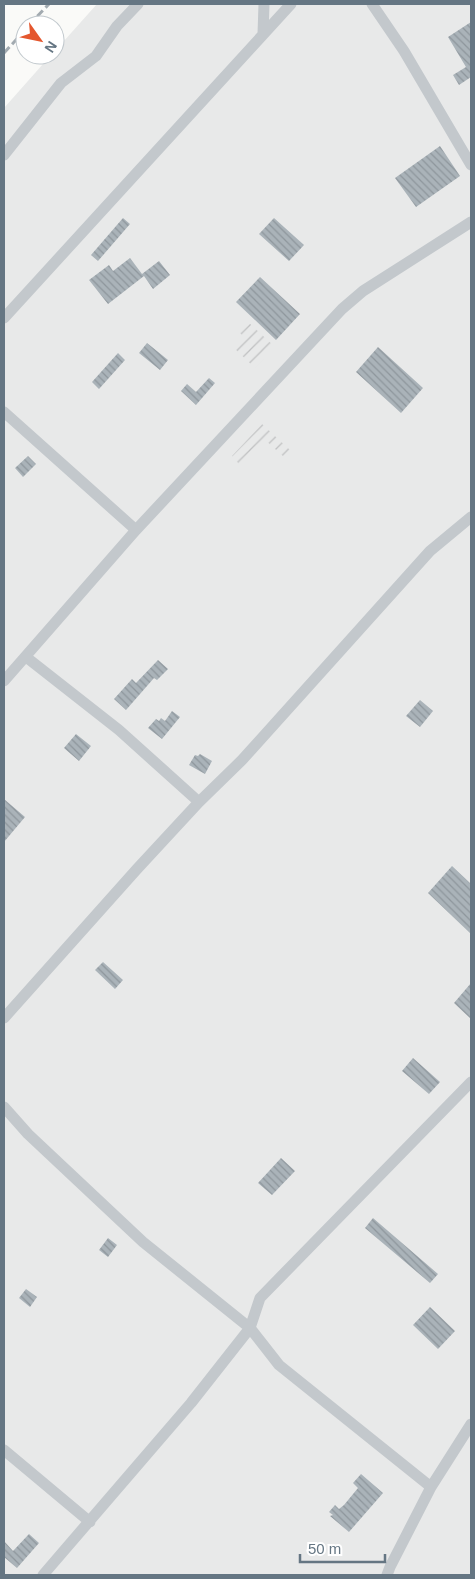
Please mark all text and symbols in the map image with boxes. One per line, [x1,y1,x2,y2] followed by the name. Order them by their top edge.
[15,15,65,65] north arrow
[41,38,60,56] text: N
[300,1532,385,1564] scale bar
[308,1540,341,1557] text: 50 m

